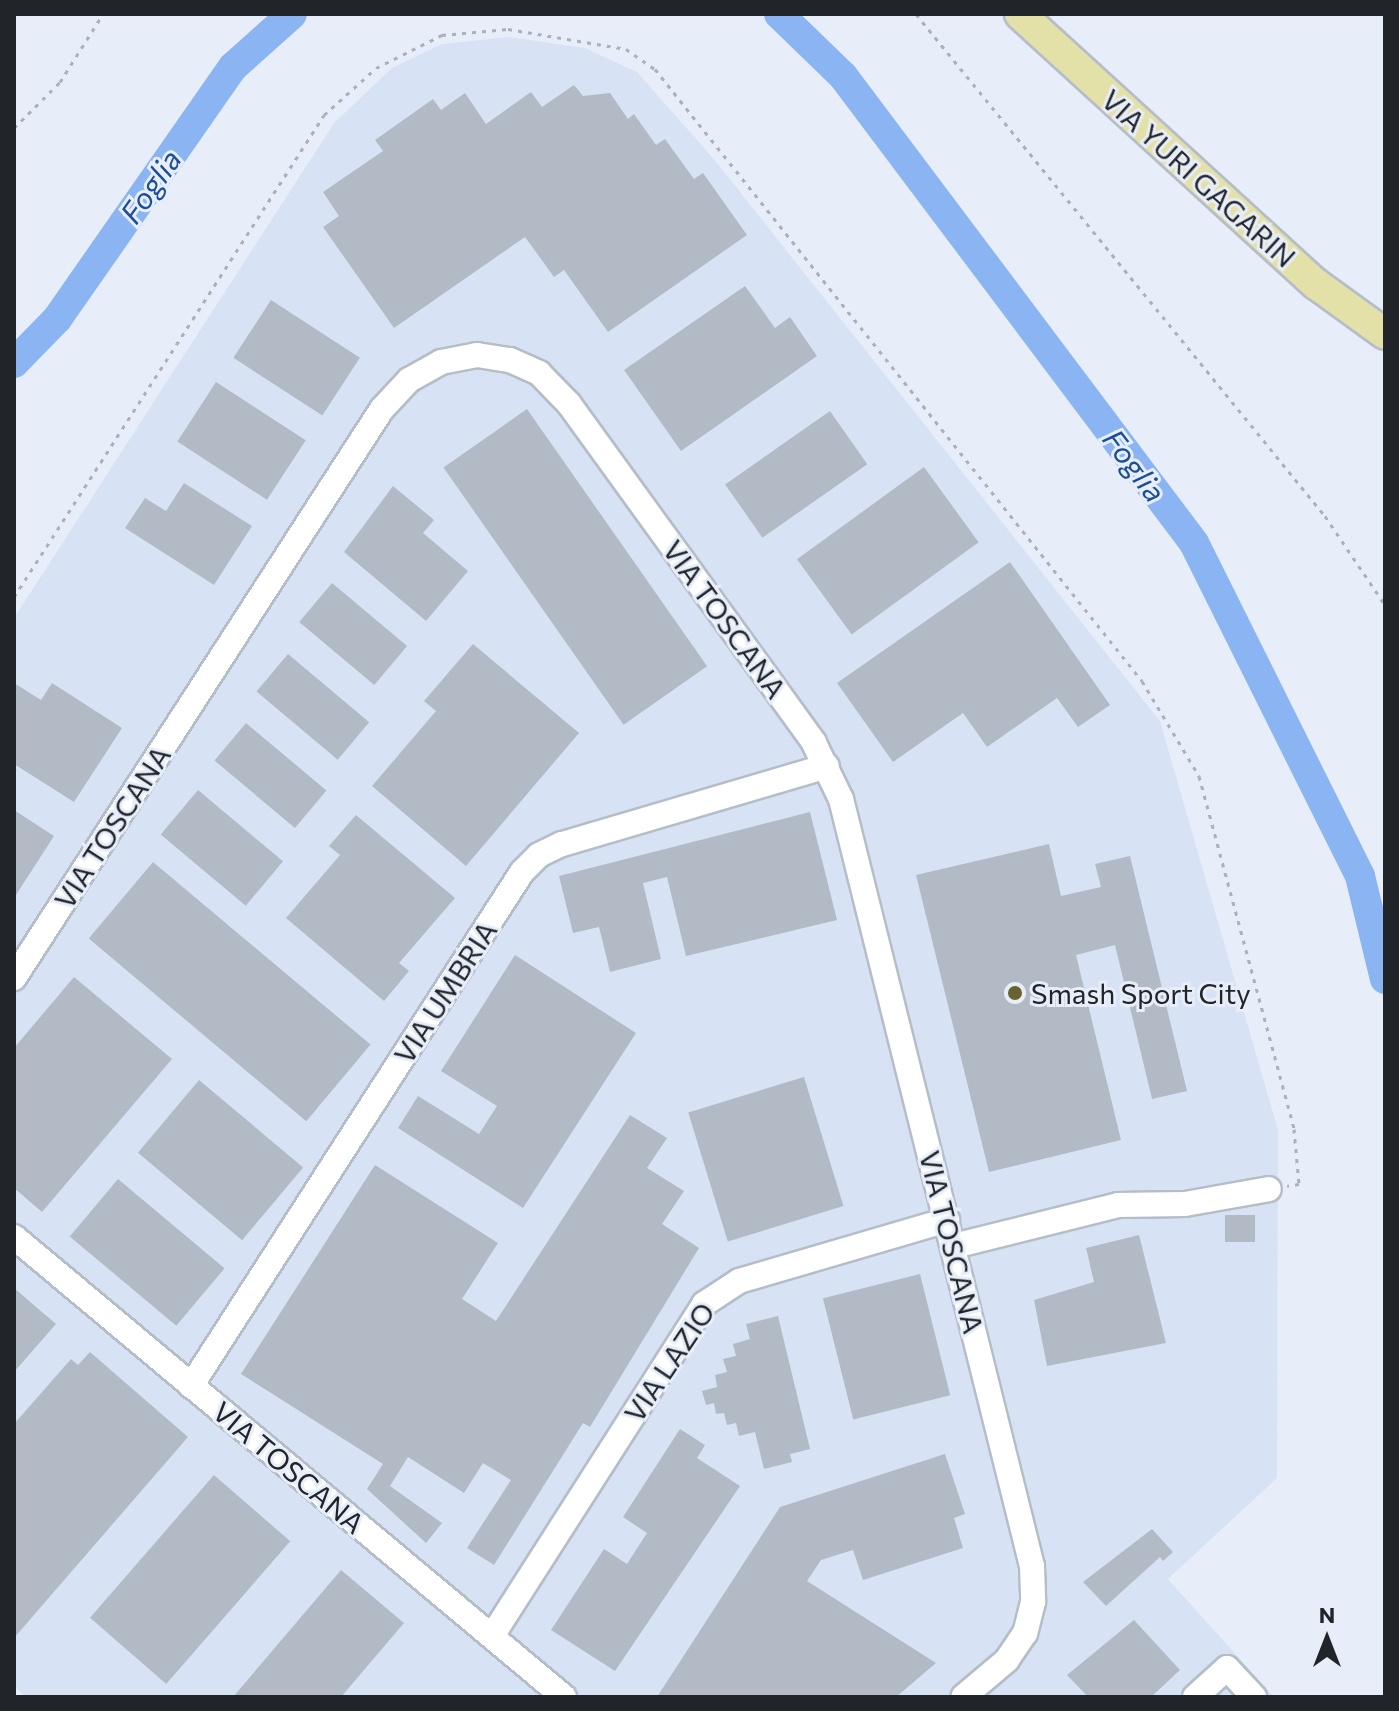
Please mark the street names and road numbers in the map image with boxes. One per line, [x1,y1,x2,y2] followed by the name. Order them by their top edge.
[1095,82,1303,274] street label: VIA YURI GAGARIN
[656,533,794,705] street label: VIA TOSCANA
[47,739,177,915] street label: VIA TOSCANA
[387,915,503,1069] street label: VIA UMBRIA
[913,1147,991,1337] street label: VIA TOSCANA
[617,1296,721,1428] street label: VIA LAZIO
[207,1394,371,1540] street label: VIA TOSCANA

